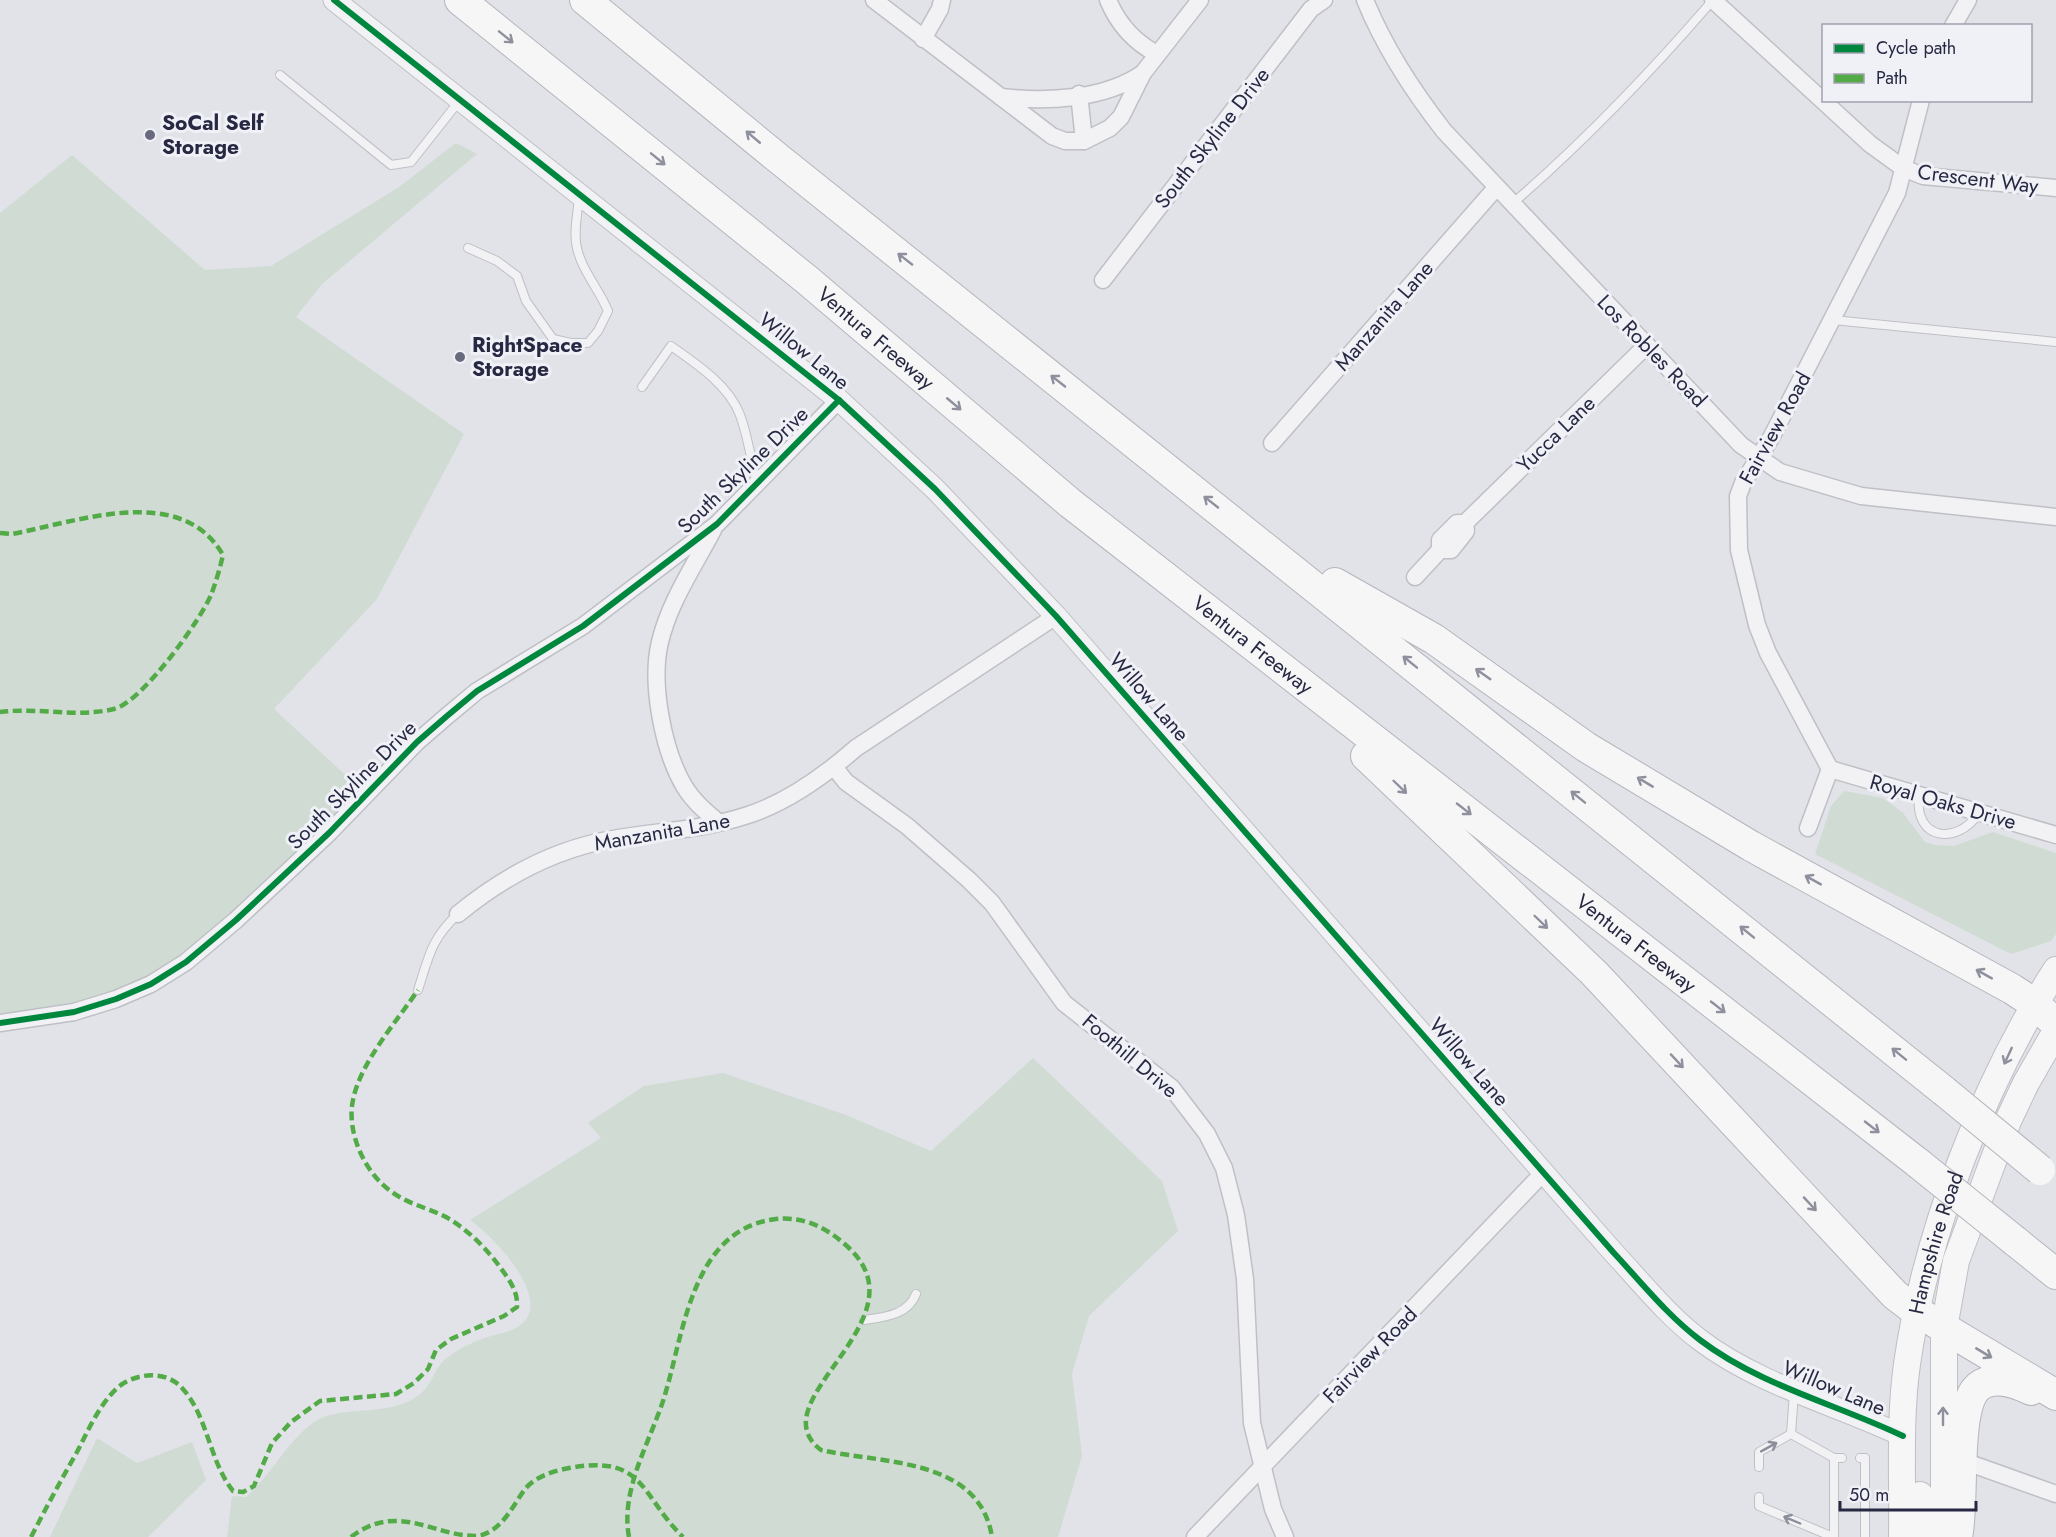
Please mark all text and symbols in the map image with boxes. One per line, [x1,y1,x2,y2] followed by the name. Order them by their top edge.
[1822,24,2032,102] legend
[498,30,514,43] one-way arrow
[1876,35,1956,61] text: Cycle path
[1147,61,1277,215] street label: South Skyline Drive
[1876,65,1908,91] text: Path
[162,108,264,162] place label: SoCal Self Storage
[143,128,157,142] marker: SoCal Self Storage
[745,131,761,144] one-way arrow
[650,152,665,166] one-way arrow
[1916,157,2041,201] street label: Crescent Way
[898,253,914,266] one-way arrow
[1328,254,1440,378] street label: Manzanita Lane
[811,280,942,397] street label: Ventura Freeway
[1590,288,1714,414] street label: Los Robles Road
[752,305,856,397] street label: Willow Lane
[472,330,583,384] place label: RightSpace Storage
[453,350,467,364] marker: RightSpace Storage
[1732,366,1818,490] street label: Fairview Road
[1050,374,1066,387] one-way arrow
[1510,389,1602,479] street label: Yucca Lane
[946,397,962,410] one-way arrow
[671,399,815,540] street label: South Skyline Drive
[1203,496,1219,509] one-way arrow
[1186,589,1320,702] street label: Ventura Freeway
[1102,646,1196,748] street label: Willow Lane
[1402,655,1418,668] one-way arrow
[1475,668,1492,680] one-way arrow
[281,714,423,856] street label: South Skyline Drive
[1866,767,2020,837] street label: Royal Oaks Drive
[1637,776,1654,788] one-way arrow
[1393,780,1408,794] one-way arrow
[1571,790,1586,804] one-way arrow
[1456,803,1472,816] one-way arrow
[592,805,732,859] street label: Manzanita Lane
[1805,874,1823,885] one-way arrow
[1569,887,1703,1001] street label: Ventura Freeway
[1533,915,1548,929] one-way arrow
[1739,926,1755,939] one-way arrow
[1976,968,1994,979] one-way arrow
[1709,1000,1725,1013] one-way arrow
[1076,1007,1185,1105] street label: Foothill Drive
[1422,1011,1516,1113] street label: Willow Lane
[2001,1047,2012,1065] one-way arrow
[1891,1048,1907,1061] one-way arrow
[1670,1054,1685,1069] one-way arrow
[1863,1120,1879,1133] one-way arrow
[1901,1167,1971,1317] street label: Hampshire Road
[1803,1196,1817,1211] one-way arrow
[1316,1300,1424,1410] street label: Fairview Road
[1975,1347,1992,1359] one-way arrow
[1778,1353,1890,1423] street label: Willow Lane
[1937,1406,1949,1426] one-way arrow
[1760,1441,1777,1453] one-way arrow
[1840,1474,1976,1512] scale bar
[1849,1482,1889,1508] text: 50 m
[1783,1514,1801,1525] one-way arrow

